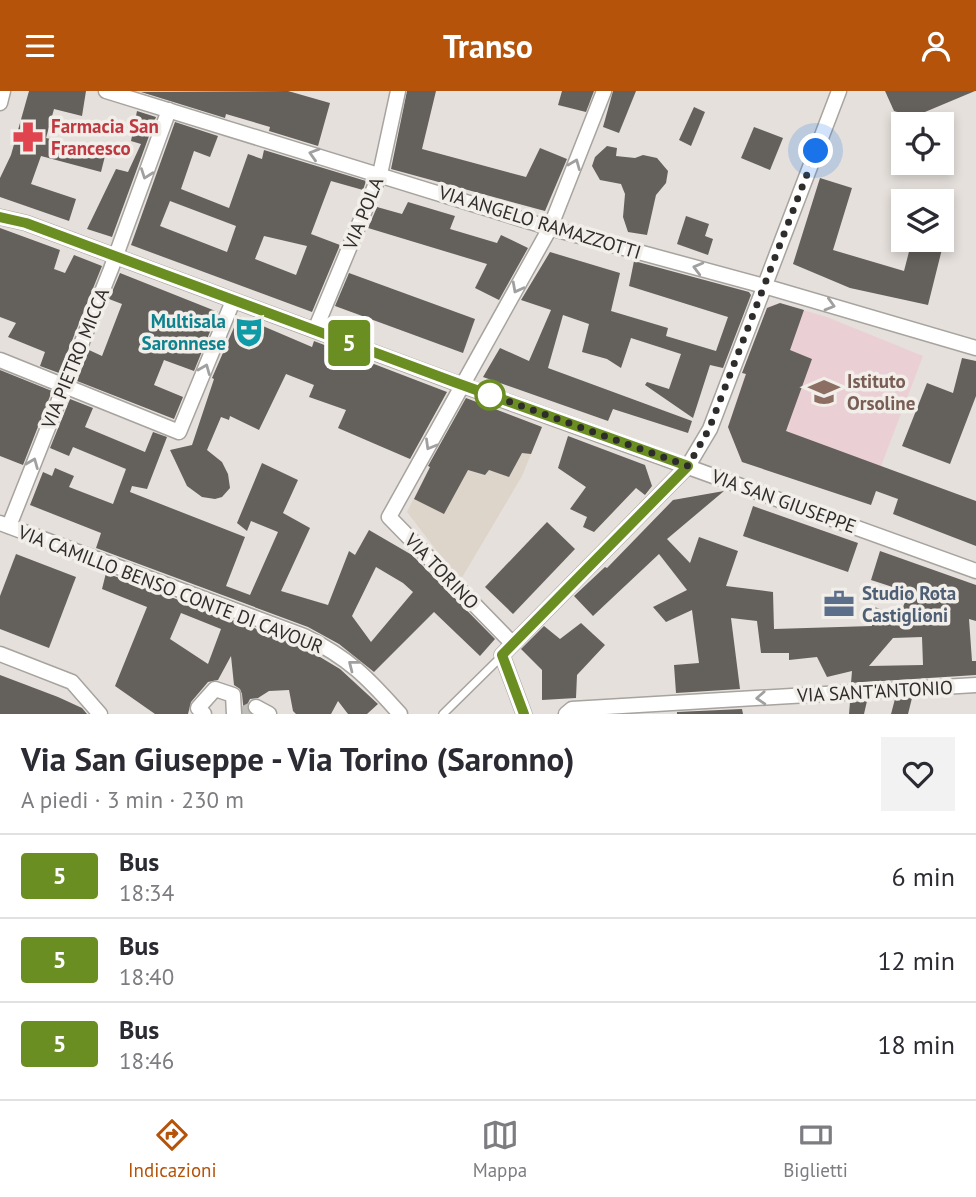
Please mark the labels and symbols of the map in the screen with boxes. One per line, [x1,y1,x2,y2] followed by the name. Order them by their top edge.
[51,114,159,160] place label: Farmacia San Francesco
[11,120,45,154] pharmacy icon: Farmacia San Francesco
[798,133,833,168] your location
[309,148,321,162] one-way arrow
[566,159,580,171] one-way arrow
[140,168,154,180] one-way arrow
[337,173,388,254] street label: VIA POLA
[435,180,644,264] street label: VIA ANGELO RAMAZZOTTI
[693,262,705,276] one-way arrow
[512,280,525,293] one-way arrow
[35,284,114,433] street label: VIA PIETRO MICCA
[823,297,835,312] one-way arrow
[142,309,226,355] place label: Multisala Saronnese
[232,315,266,349] theatre icon: Multisala Saronnese
[326,320,372,366] line badge: 5
[197,364,211,376] one-way arrow
[847,369,915,415] place label: Istituto Orsoline
[807,375,841,409] school or university icon: Istituto Orsoline
[475,380,505,410] unlabelled marker
[425,438,438,451] one-way arrow
[25,457,39,469] one-way arrow
[708,463,860,538] street label: VIA SAN GIUSEPPE
[14,519,327,658] street label: VIA CAMILLO BENSO CONTE DI CAVOUR
[399,527,484,614] street label: VIA TORINO
[862,581,956,627] place label: Studio Rota Castiglioni
[822,587,856,621] office icon: Studio Rota Castiglioni
[349,661,362,673] one-way arrow
[796,675,953,707] street label: VIA SANT'ANTONIO
[755,690,766,705] one-way arrow

